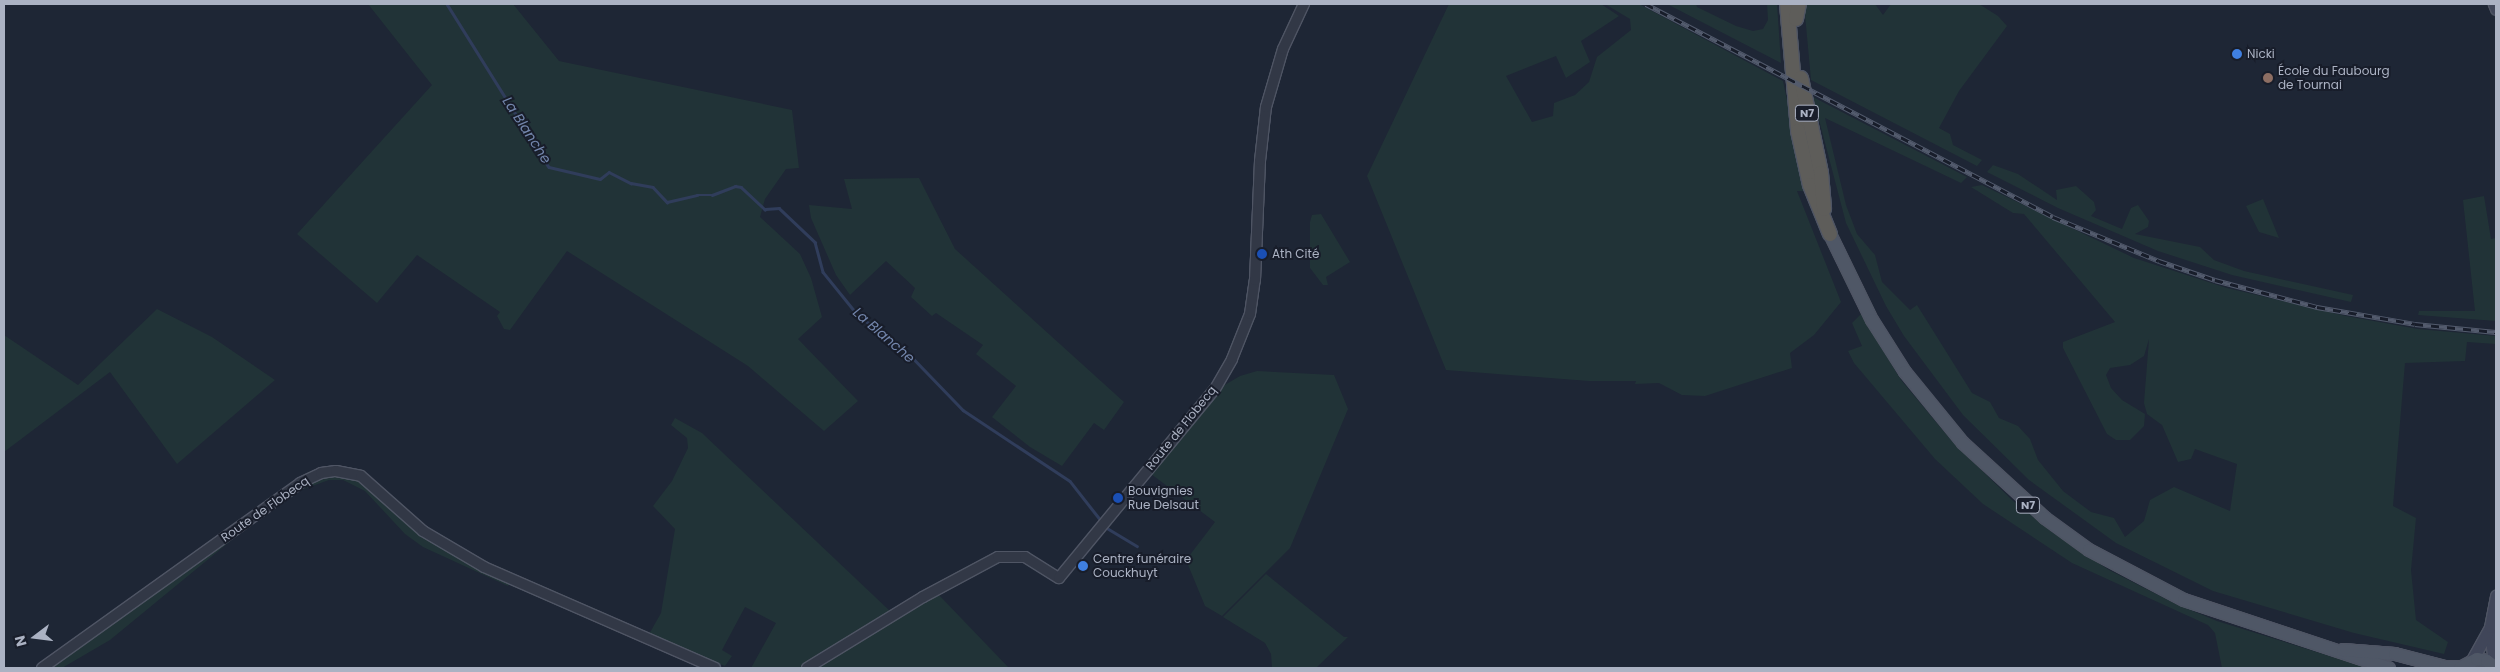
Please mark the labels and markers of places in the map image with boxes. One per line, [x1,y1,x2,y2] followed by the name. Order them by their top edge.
[2247,47,2275,61] place label: Nicki
[2231,48,2243,60] marker: Nicki
[2278,64,2390,92] place label: École du Faubourg de Tournai
[2262,72,2274,84] marker: École du Faubourg de Tournai
[1272,247,1319,261] place label: Ath Cité
[1256,248,1268,260] marker: Ath Cité
[1128,484,1199,512] place label: Bouvignies Rue Delsaut
[1112,492,1124,504] marker: Bouvignies Rue Delsaut
[1093,552,1191,580] place label: Centre funéraire Couckhuyt
[1077,560,1089,572] marker: Centre funéraire Couckhuyt

